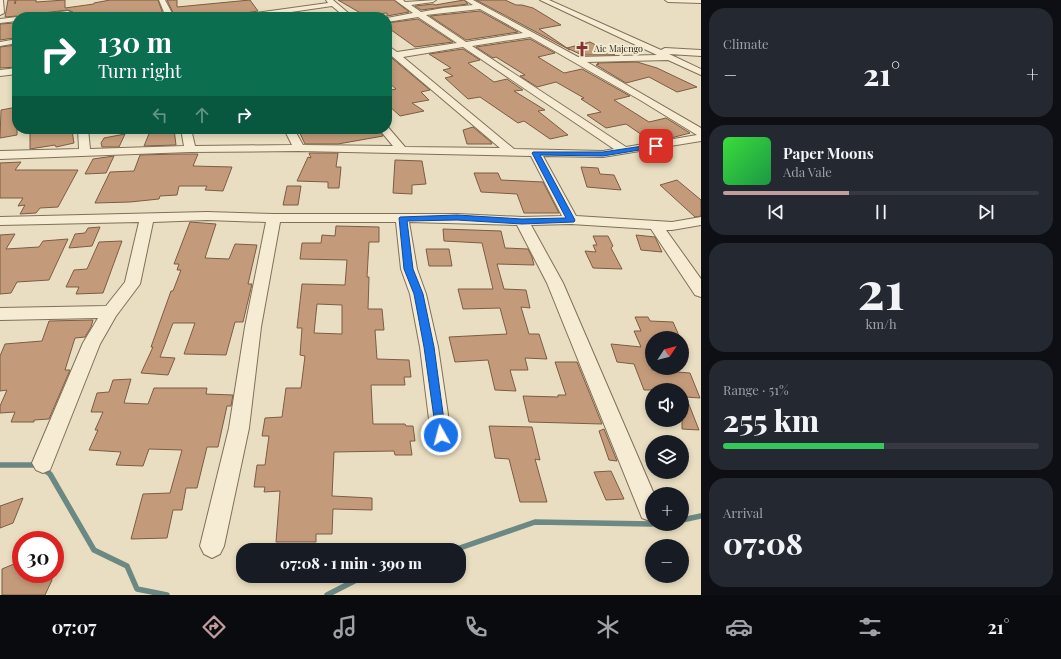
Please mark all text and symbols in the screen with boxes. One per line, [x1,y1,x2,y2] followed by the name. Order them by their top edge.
[98,23,172,60] text: 130 m
[32,28,84,80] icon: right
[723,35,769,52] text: Climate
[573,40,591,58] church icon: Aic Majengo
[593,42,643,54] place label: Aic Majengo
[863,54,900,94] text: 21°
[98,59,181,83] text: Turn right
[723,59,737,89] text: −
[1026,59,1039,89] text: +
[149,104,171,126] icon: left
[191,104,213,126] icon: ahead
[233,104,255,126] icon: right
[639,129,673,163] pin
[645,135,667,157] icon: arrive
[783,143,874,163] text: Paper Moons
[783,163,832,180] text: Ada Vale
[765,201,787,223] icon: previous
[870,201,892,223] icon: pause
[975,201,997,223] icon: next
[857,254,905,323] text: 21
[865,315,897,332] text: km/h
[645,331,689,375] north arrow
[645,331,689,583] map controls
[723,381,789,398] text: Range · 51%
[645,383,689,427] button: sound
[723,400,819,440] text: 255 km
[420,414,462,456] position arrow
[645,435,689,479] button: layers
[645,487,689,531] button: +
[723,504,763,521] text: Arrival
[723,523,803,563] text: 07:08
[12,531,64,583] speed limit sign: 30
[645,539,689,583] button: −
[280,553,422,573] text: 07:08 · 1 min · 390 m
[200,613,228,641] icon: directions
[331,613,359,641] icon: music
[462,613,490,641] icon: phone
[594,613,622,641] icon: climate
[725,613,753,641] icon: car
[856,613,884,641] icon: filters
[52,615,96,639] text: 07:07
[987,615,1009,639] text: 21°

